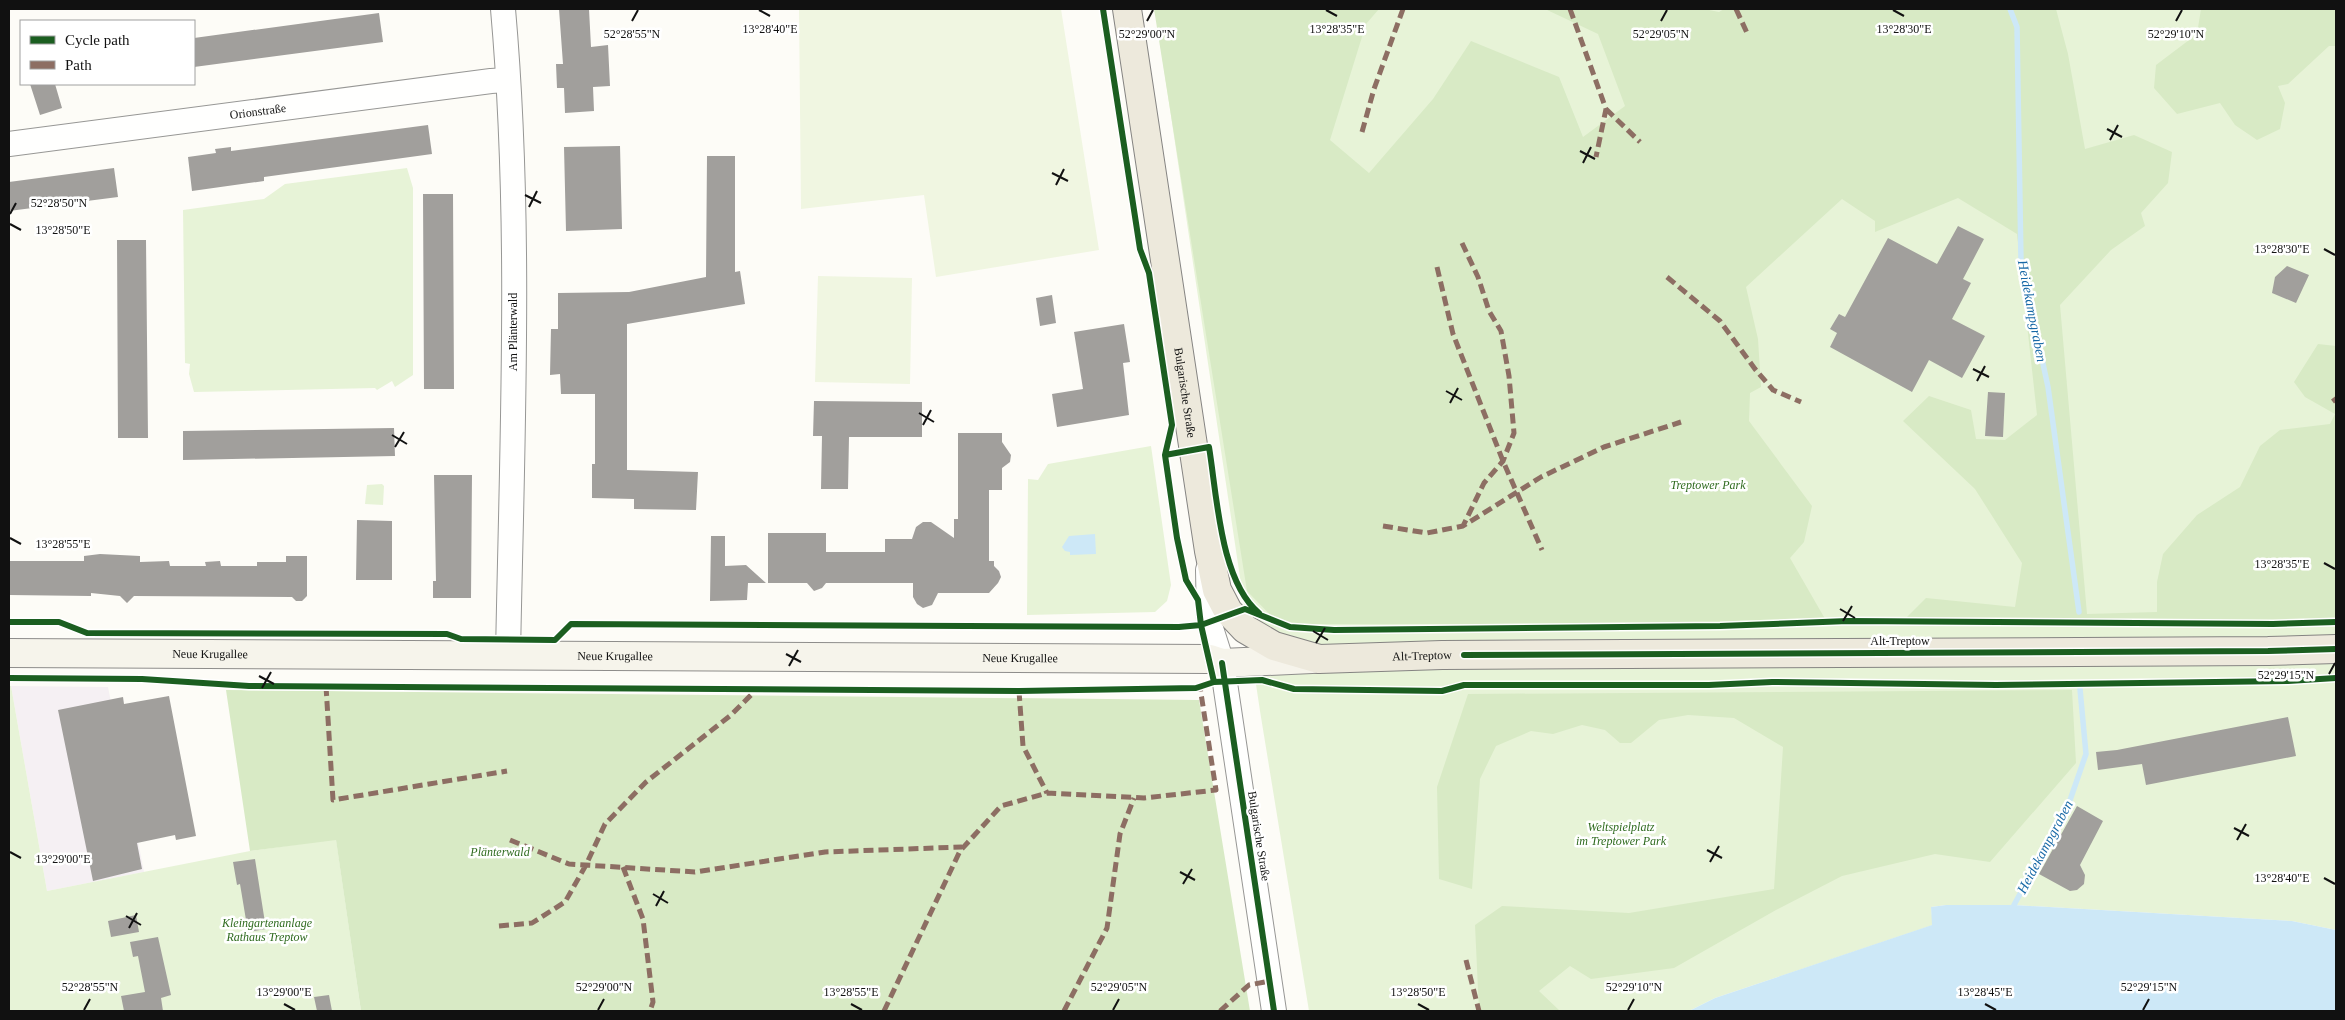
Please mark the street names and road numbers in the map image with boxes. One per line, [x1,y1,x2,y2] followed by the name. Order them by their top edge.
[229,101,287,122] street label: Orionstraße
[506,293,520,371] street label: Am Plänterwald
[1171,347,1199,439] street label: Bulgarische Straße
[1870,634,1930,648] street label: Alt-Treptow
[172,647,248,661] street label: Neue Krugallee
[1392,648,1452,664] street label: Alt-Treptow
[577,649,653,663] street label: Neue Krugallee
[982,651,1058,665] street label: Neue Krugallee
[1245,790,1273,882] street label: Bulgarische Straße

